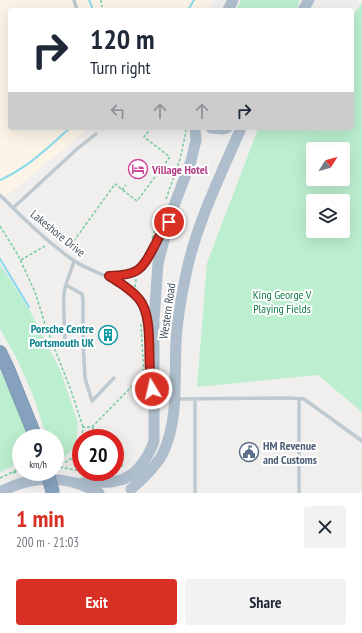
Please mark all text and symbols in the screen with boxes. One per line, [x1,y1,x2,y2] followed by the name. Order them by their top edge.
[90,20,154,57] text: 120 m
[24,24,76,76] icon: right
[90,56,150,79] text: Turn right
[107,100,129,122] icon: left
[149,100,171,122] icon: ahead
[191,100,213,122] icon: ahead
[233,100,255,122] icon: right
[306,142,350,186] north arrow
[306,142,350,238] map controls
[127,158,149,180] hotel icon: Village Hotel
[151,162,208,177] place label: Village Hotel
[306,194,350,238] button: layers
[152,205,186,239] pin
[28,206,88,260] street label: Lakeshore Drive
[158,211,180,233] icon: arrive
[156,282,178,340] street label: Western Road
[253,287,312,316] park label: King George V Playing Fields
[29,321,95,350] place label: Porsche Centre Portsmouth UK
[97,324,119,346] building icon: Porsche Centre Portsmouth UK
[131,368,173,410] position arrow
[72,429,124,481] speed limit sign: 20
[33,437,43,463] text: 9
[263,438,317,467] place label: HM Revenue and Customs
[238,441,260,463] public building icon: HM Revenue and Customs
[29,458,47,471] text: km/h
[16,503,64,534] text: 1 min
[304,506,346,548] button: close
[16,534,79,551] text: 200 m · 21:03
[16,579,177,625] button: Exit
[185,579,346,625] button: Share

